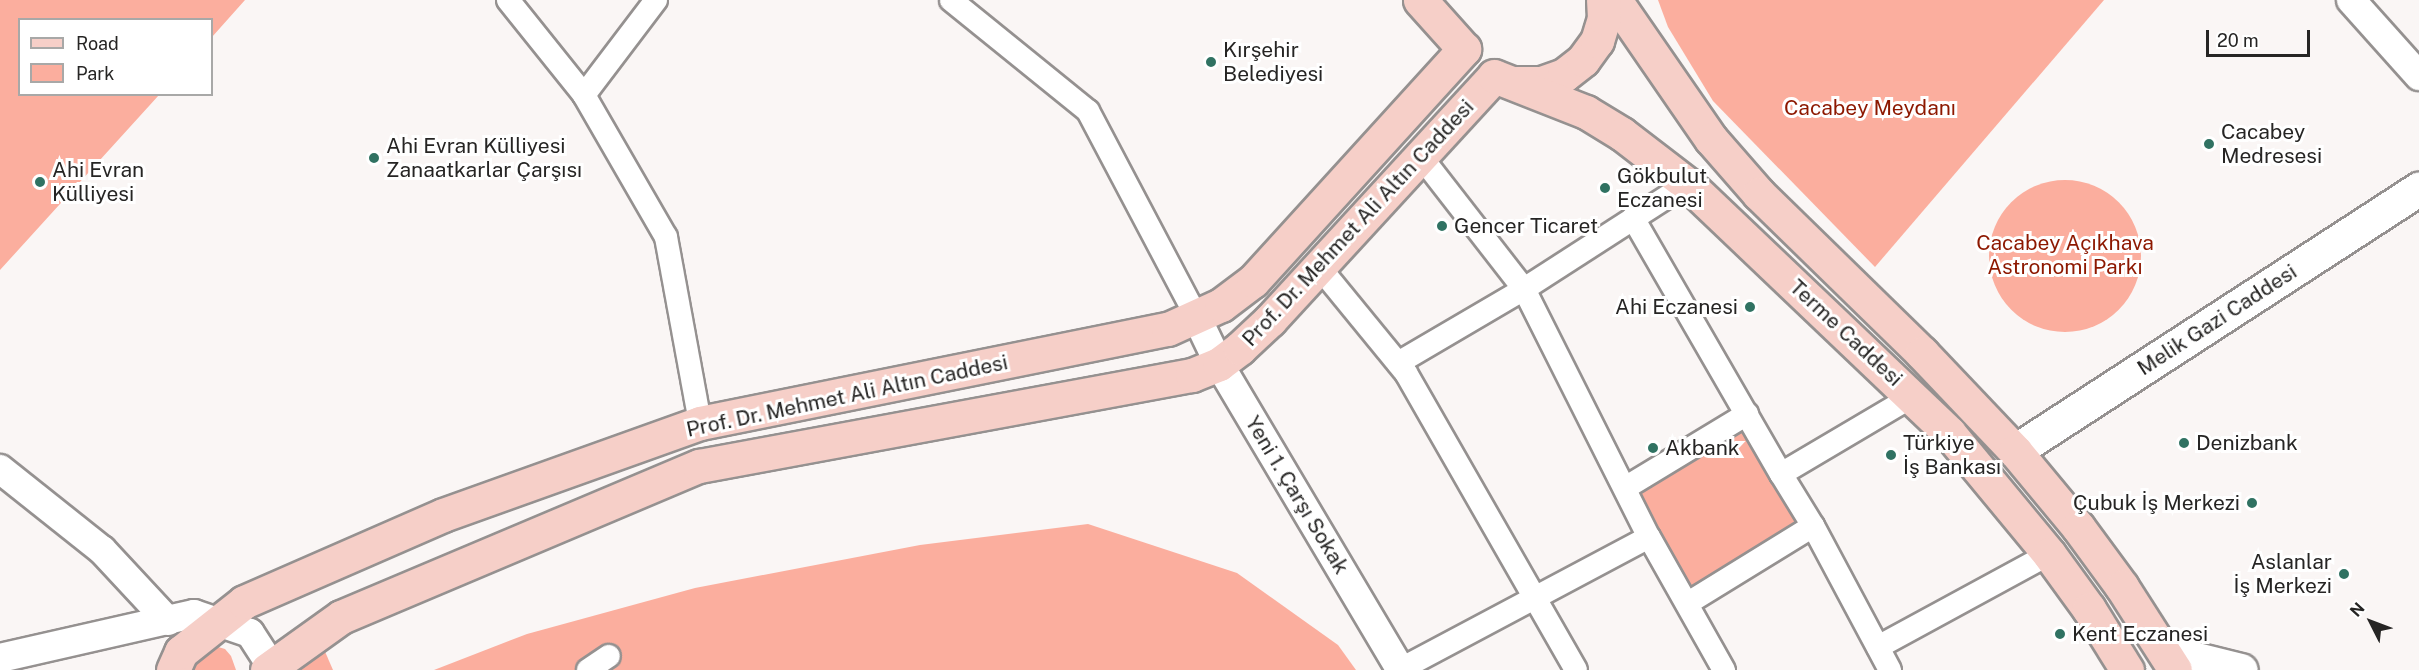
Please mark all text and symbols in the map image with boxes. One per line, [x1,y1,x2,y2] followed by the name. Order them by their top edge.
[18,18,213,96] legend
[2209,18,2312,56] scale bar
[2217,30,2259,51] text: 20 m
[76,33,119,54] text: Road
[1223,37,1323,87] place label: Kırşehir Belediyesi
[1204,55,1218,69] marker: Kırşehir Belediyesi
[76,63,114,84] text: Park
[1237,94,1479,352] street label: Prof. Dr. Mehmet Ali Altın Caddesi
[1784,95,1956,121] park label: Cacabey Meydanı
[2221,119,2322,169] place label: Cacabey Medresesi
[386,133,582,183] place label: Ahi Evran Külliyesi Zanaatkarlar Çarşısı
[2202,137,2216,151] marker: Cacabey Medresesi
[367,151,381,165] marker: Ahi Evran Külliyesi Zanaatkarlar Çarşısı
[52,157,144,207] place label: Ahi Evran Külliyesi
[1617,163,1707,213] place label: Gökbulut Eczanesi
[33,175,47,189] marker: Ahi Evran Külliyesi
[1598,181,1612,195] marker: Gökbulut Eczanesi
[1454,213,1598,239] place label: Gencer Ticaret
[1435,219,1449,233] marker: Gencer Ticaret
[1976,230,2154,280] park label: Cacabey Açıkhava Astronomi Parkı
[2133,259,2301,381] street label: Melik Gazi Caddesi
[1784,274,1908,392] street label: Terme Caddesi
[1615,294,1738,320] place label: Ahi Eczanesi
[1743,300,1757,314] marker: Ahi Eczanesi
[684,350,1010,442] street label: Prof. Dr. Mehmet Ali Altın Caddesi
[1240,411,1354,579] street label: Yeni 1. Çarşı Sokak
[1903,430,2001,480] place label: Türkiye İş Bankası
[2196,430,2298,456] place label: Denizbank
[1665,435,1740,461] place label: Akbank
[2177,436,2191,450] marker: Denizbank
[1646,441,1660,455] marker: Akbank
[1884,448,1898,462] marker: Türkiye İş Bankası
[2073,490,2240,516] place label: Çubuk İş Merkezi
[2245,496,2259,510] marker: Çubuk İş Merkezi
[2234,549,2332,599] place label: Aslanlar İş Merkezi
[2337,567,2351,581] marker: Aslanlar İş Merkezi
[2341,592,2401,652] north arrow
[2346,599,2368,621] text: N
[2072,621,2208,647] place label: Kent Eczanesi
[2053,627,2067,641] marker: Kent Eczanesi

